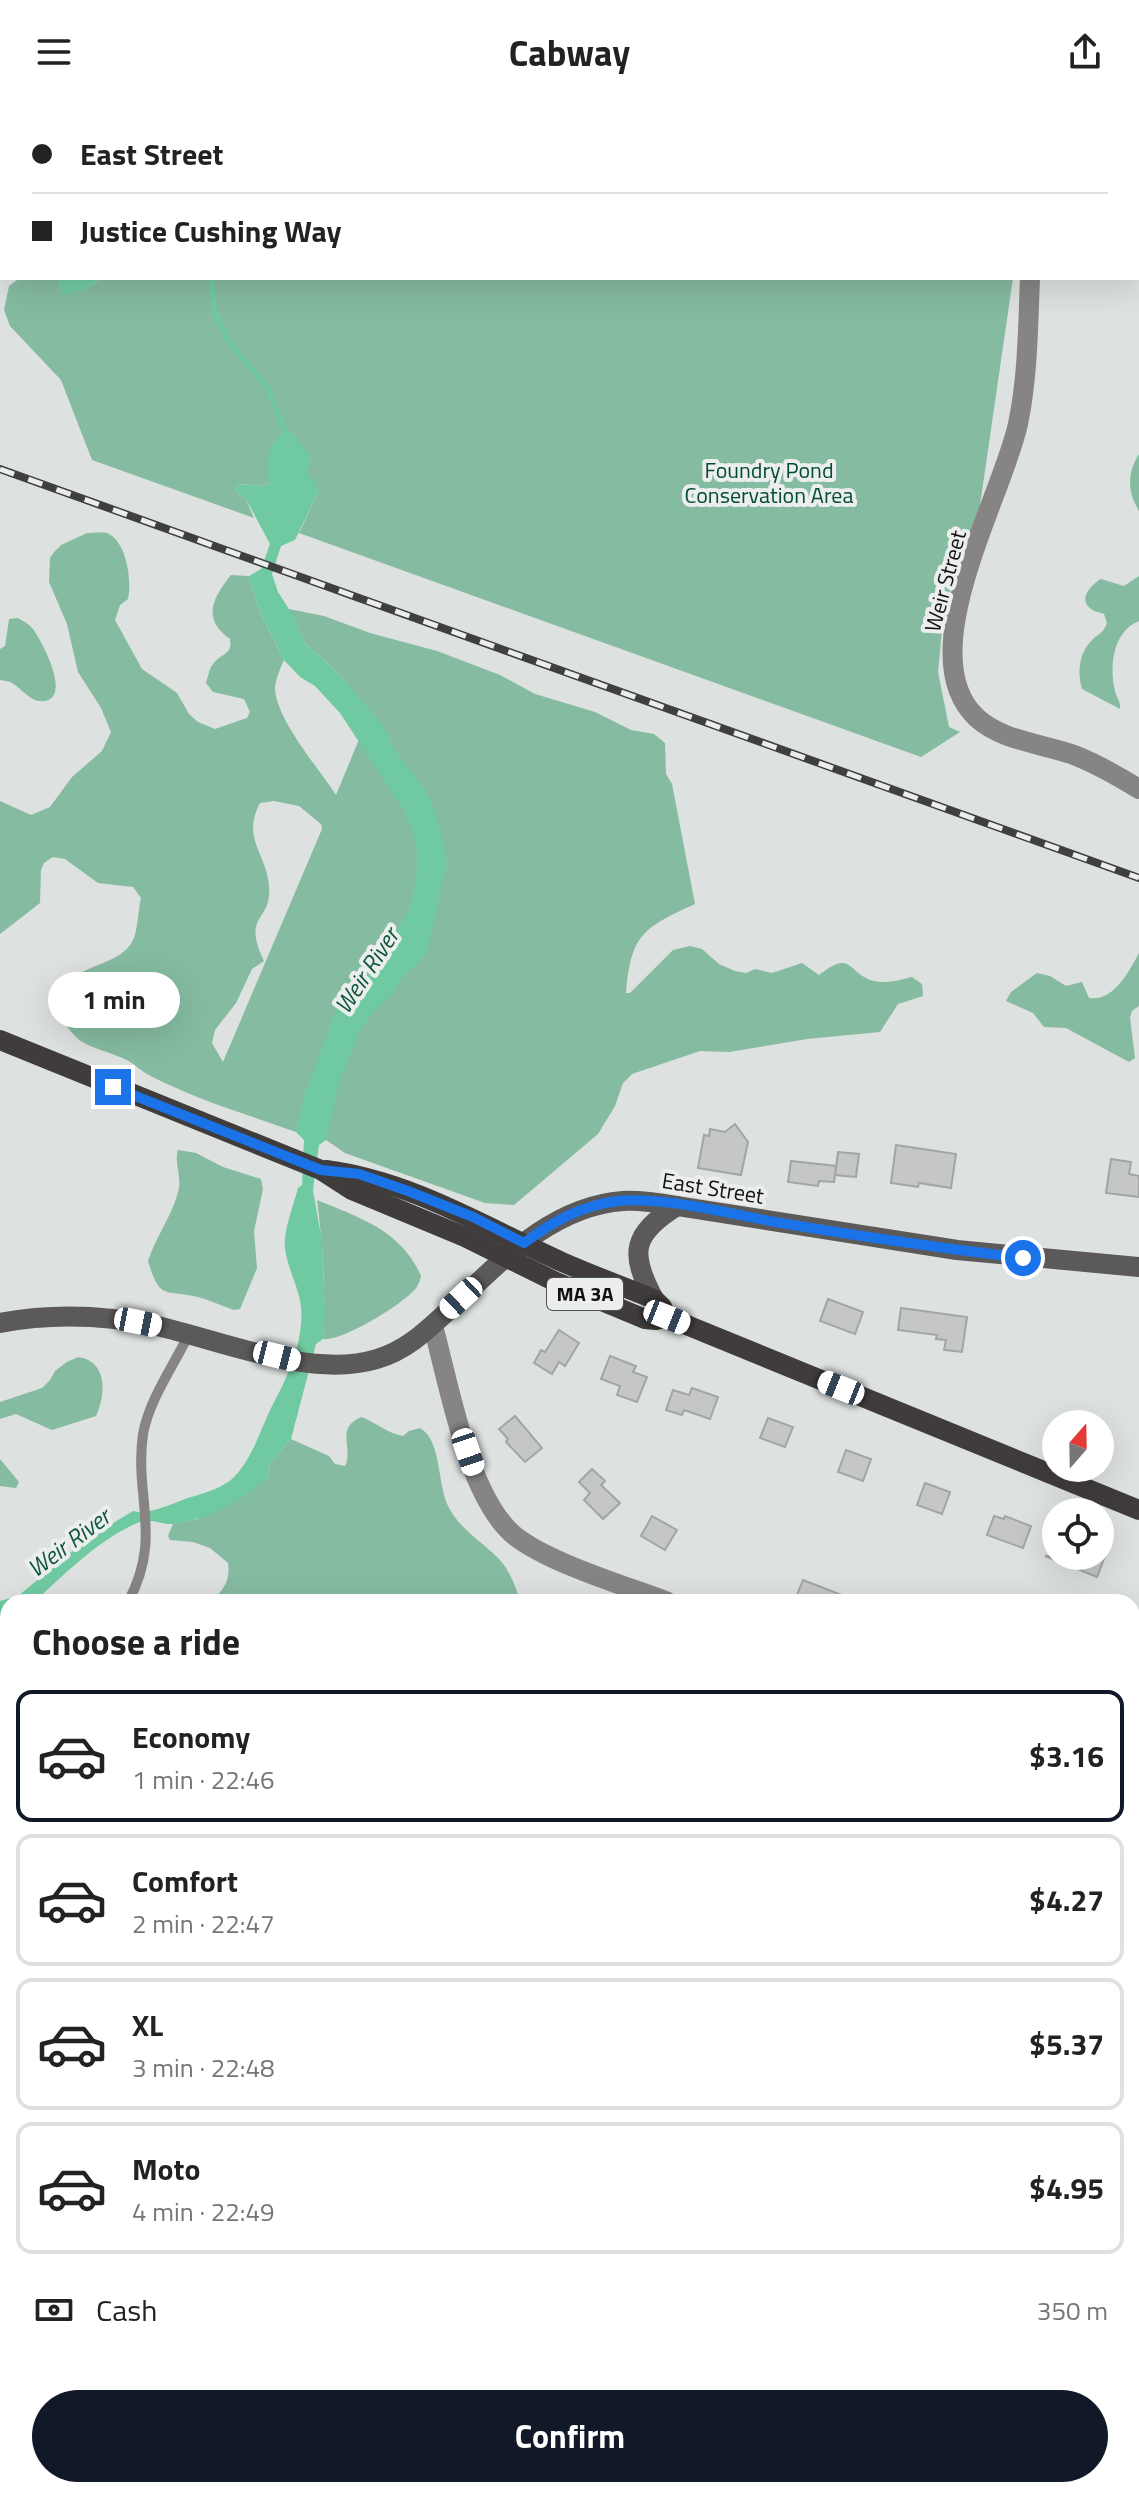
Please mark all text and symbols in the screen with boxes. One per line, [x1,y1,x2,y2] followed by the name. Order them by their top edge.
[509,25,630,80] text: Cabway
[32,30,76,74] icon: menu
[1063,30,1107,74] icon: share
[80,131,223,177] text: East Street
[80,208,342,254] text: Justice Cushing Way
[684,453,854,512] park label: Foundry Pond Conservation Area
[915,526,975,636] street label: Weir Street
[325,918,409,1021] water label: Weir River
[47,971,179,1027] callout: 1 min
[82,980,146,1019] text: 1 min
[95,1069,131,1105] route end
[660,1163,767,1213] street label: East Street
[1005,1240,1041,1276] route start
[435,1273,487,1323] car
[547,1278,623,1310] road number: MA 3A
[640,1297,694,1337] car
[112,1306,164,1338] car
[251,1339,303,1373] car
[814,1368,868,1408] car
[1042,1410,1114,1482] north arrow
[1042,1410,1114,1570] map controls
[449,1425,487,1479] car
[19,1497,120,1585] water label: Weir River
[1042,1498,1114,1570] button: locate
[32,1614,240,1669] text: Choose a ride
[132,1714,250,1760] text: Economy
[36,1720,108,1792] icon: car
[1029,1733,1104,1779] text: $3.16
[132,1760,275,1799] text: 1 min · 22:46
[132,1858,238,1904] text: Comfort
[36,1864,108,1936] icon: car
[1029,1877,1104,1923] text: $4.27
[132,1904,275,1943] text: 2 min · 22:47
[132,2002,163,2048] text: XL
[36,2008,108,2080] icon: car
[1029,2021,1104,2067] text: $5.37
[132,2048,275,2087] text: 3 min · 22:48
[132,2146,200,2192] text: Moto
[36,2152,108,2224] icon: car
[1029,2165,1104,2211] text: $4.95
[132,2192,275,2231] text: 4 min · 22:49
[96,2287,157,2333] text: Cash
[32,2288,76,2332] icon: cash
[1037,2291,1108,2330] text: 350 m
[32,2390,1108,2482] button: Confirm

